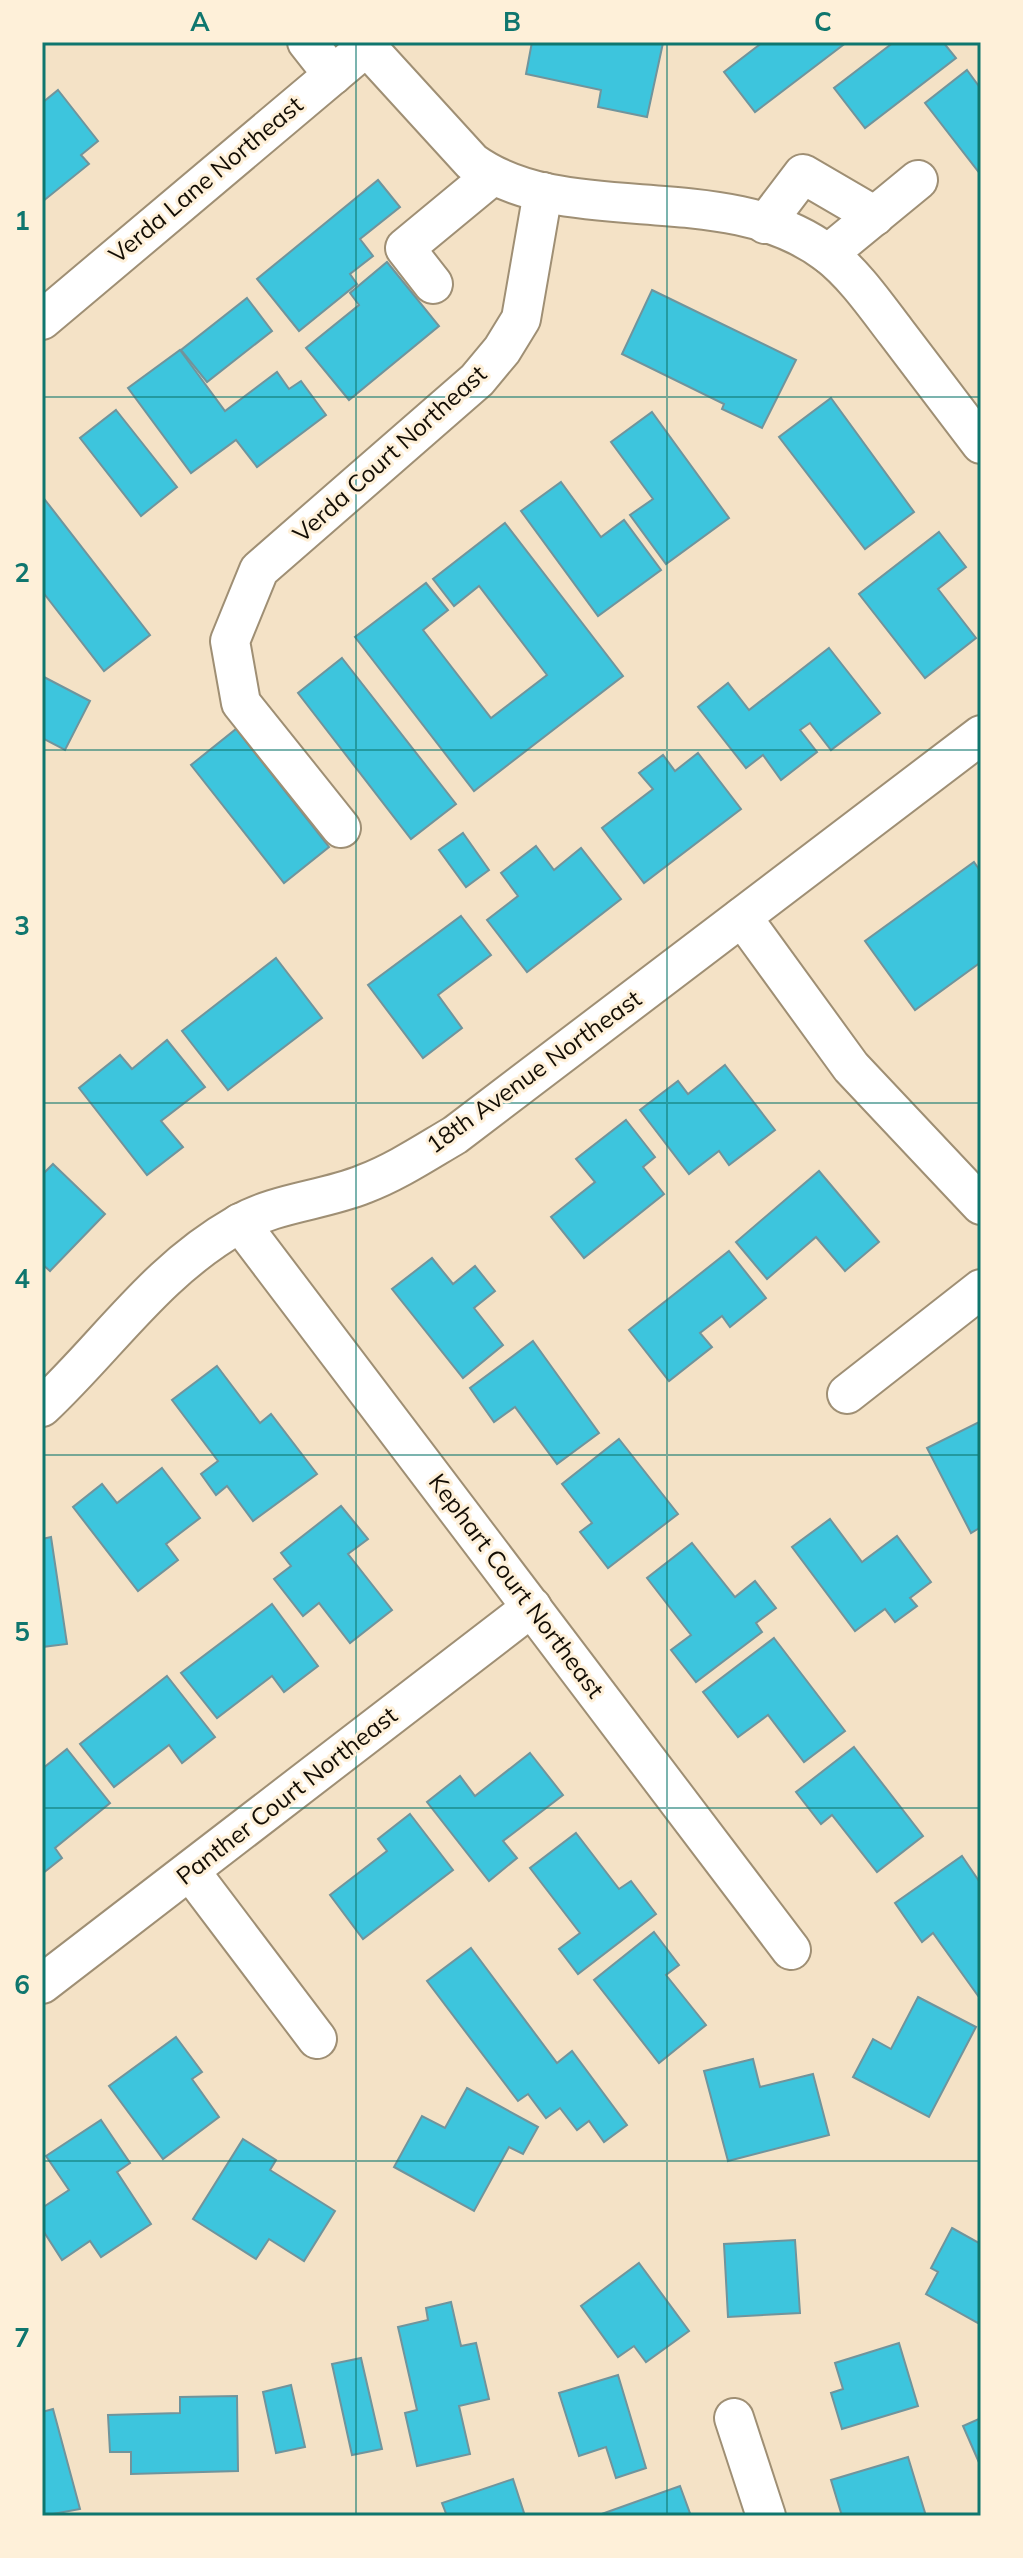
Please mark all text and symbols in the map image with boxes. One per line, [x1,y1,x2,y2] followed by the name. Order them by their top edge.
[190,5,210,38] text: A
[503,5,521,38] text: B
[814,5,832,38] text: C
[102,89,308,269] street label: Verda Lane Northeast
[14,204,30,237] text: 1
[286,358,492,548] street label: Verda Court Northeast
[14,556,30,589] text: 2
[14,909,30,942] text: 3
[420,983,647,1159] street label: 18th Avenue Northeast
[14,1262,30,1295] text: 4
[423,1467,611,1703] street label: Kephart Court Northeast
[14,1615,30,1648] text: 5
[170,1700,403,1891] street label: Panther Court Northeast
[14,1968,30,2001] text: 6
[14,2321,30,2354] text: 7

